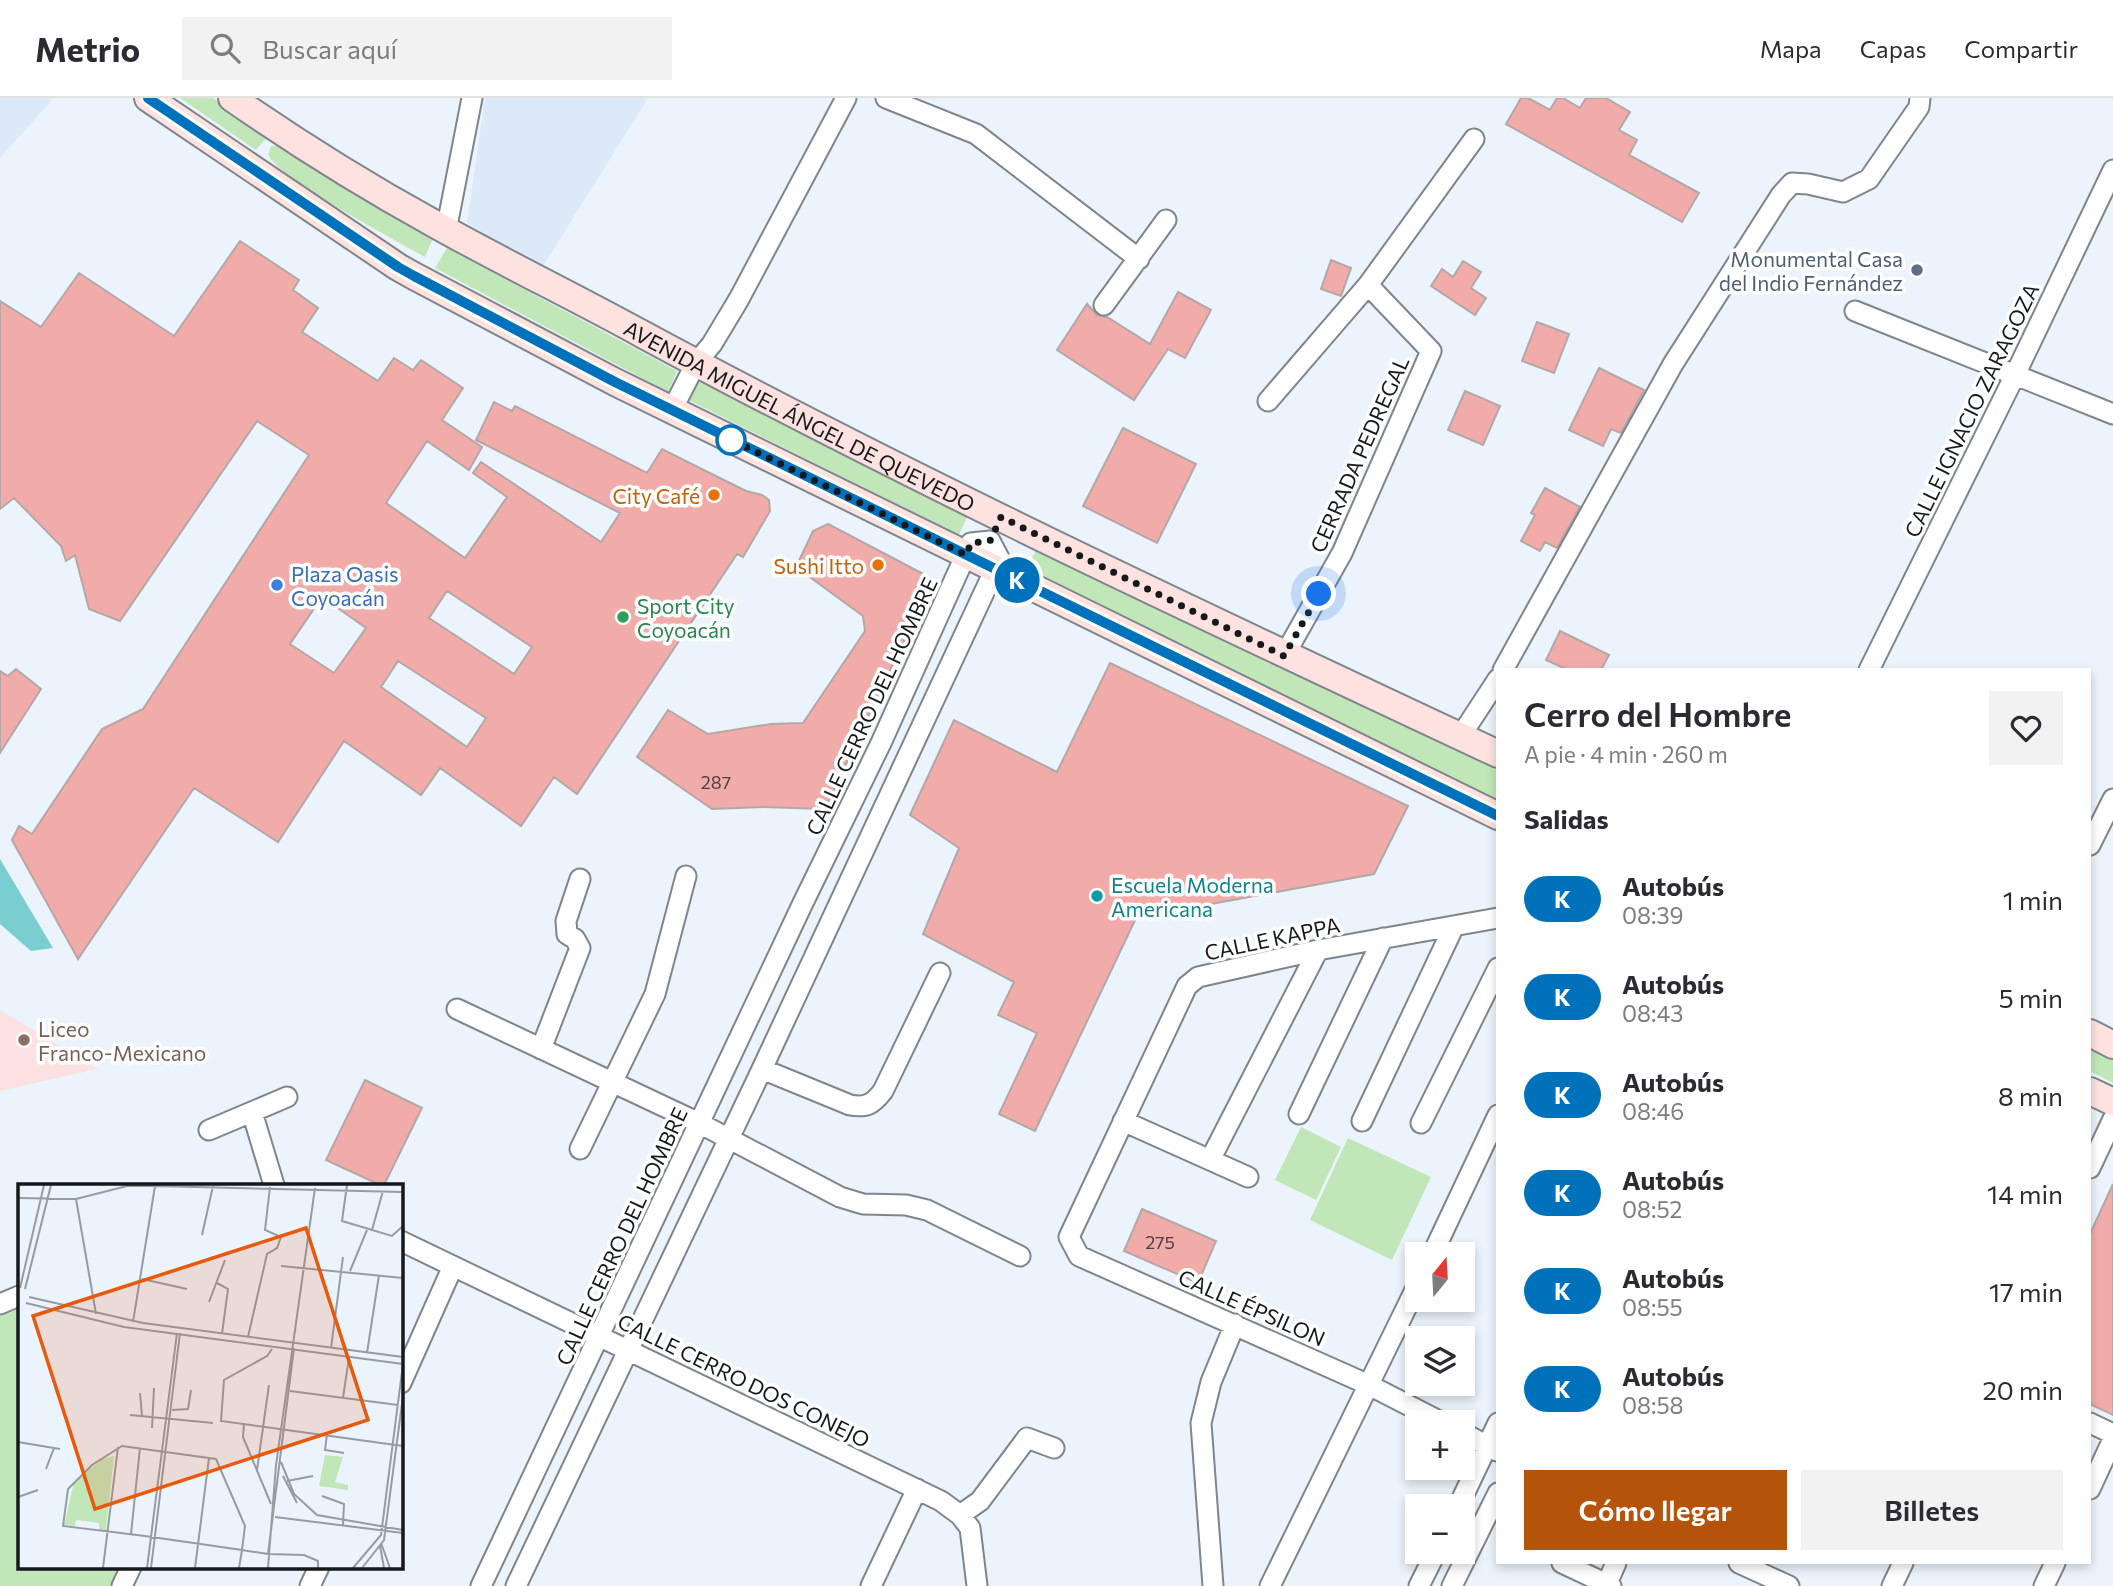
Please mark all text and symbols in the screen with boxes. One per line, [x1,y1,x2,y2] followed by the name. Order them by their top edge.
[182,17,672,80] search box
[35,28,140,69] text: Metrio
[206,29,244,67] icon: search
[262,33,397,64] text: Buscar aquí
[1760,34,1822,63] text: Mapa
[1860,34,1926,63] text: Capas
[1964,34,2078,63] text: Compartir
[1719,246,1903,295] place label: Monumental Casa del Indio Fernández
[1909,262,1925,278] marker: Monumental Casa del Indio Fernández
[1899,279,2043,541] street label: CALLE IGNACIO ZARAGOZA
[620,314,979,516] street label: AVENIDA MIGUEL ÁNGEL DE QUEVEDO
[1304,352,1414,556] street label: CERRADA PEDREGAL
[716,425,746,455] unlabelled marker
[612,483,700,508] place label: City Café
[706,487,722,503] marker: City Café
[773,553,864,578] place label: Sushi Itto
[870,557,886,573] marker: Sushi Itto
[994,557,1040,603] line badge: K
[291,561,399,610] place label: Plaza Oasis Coyoacán
[1009,565,1025,594] text: K
[800,573,942,839] street label: CALLE CERRO DEL HOMBRE
[1301,576,1336,611] your location
[269,577,285,593] marker: Plaza Oasis Coyoacán
[637,593,735,642] place label: Sport City Coyoacán
[615,609,631,625] marker: Sport City Coyoacán
[1989,691,2063,765] button: heart
[1524,693,1791,734] text: Cerro del Hombre
[1524,740,1728,768] text: A pie · 4 min · 260 m
[701,771,731,793] house number: 287
[1524,803,1609,834] text: Salidas
[1622,870,1724,901] text: Autobús
[1111,872,1274,921] place label: Escuela Moderna Americana
[1554,884,1571,913] text: K
[2003,884,2063,915] text: 1 min
[1089,888,1105,904] marker: Escuela Moderna Americana
[1622,901,1683,929] text: 08:39
[1202,911,1342,965] street label: CALLE KAPPA
[1622,968,1724,999] text: Autobús
[1554,982,1571,1011] text: K
[1999,982,2063,1013] text: 5 min
[1622,999,1683,1027] text: 08:43
[38,1016,206,1065] place label: Liceo Franco-Mexicano
[16,1032,32,1048] marker: Liceo Franco-Mexicano
[1622,1066,1724,1097] text: Autobús
[1554,1080,1571,1109] text: K
[1998,1080,2063,1111] text: 8 min
[1622,1097,1684,1125] text: 08:46
[550,1103,692,1369] street label: CALLE CERRO DEL HOMBRE
[1622,1164,1724,1195] text: Autobús
[1554,1178,1571,1207] text: K
[1987,1178,2063,1209] text: 14 min
[18,1184,402,1568] inset map
[1622,1195,1682,1223] text: 08:52
[1145,1231,1175,1253] house number: 275
[1405,1242,1475,1312] north arrow
[1405,1242,1475,1564] map controls
[1622,1262,1724,1293] text: Autobús
[1175,1263,1329,1351] street label: CALLE ÉPSILON
[1554,1276,1571,1305] text: K
[1989,1276,2063,1307] text: 17 min
[1622,1293,1683,1321] text: 08:55
[614,1308,874,1452] street label: CALLE CERRO DOS CONEJO
[1405,1326,1475,1396] button: layers
[1622,1360,1724,1391] text: Autobús
[1554,1374,1571,1403] text: K
[1982,1374,2063,1405] text: 20 min
[1622,1391,1684,1419] text: 08:58
[1405,1410,1475,1480] button: +
[1524,1470,1787,1550] button: Cómo llegar
[1801,1470,2063,1550] button: Billetes
[1405,1494,1475,1564] button: −

